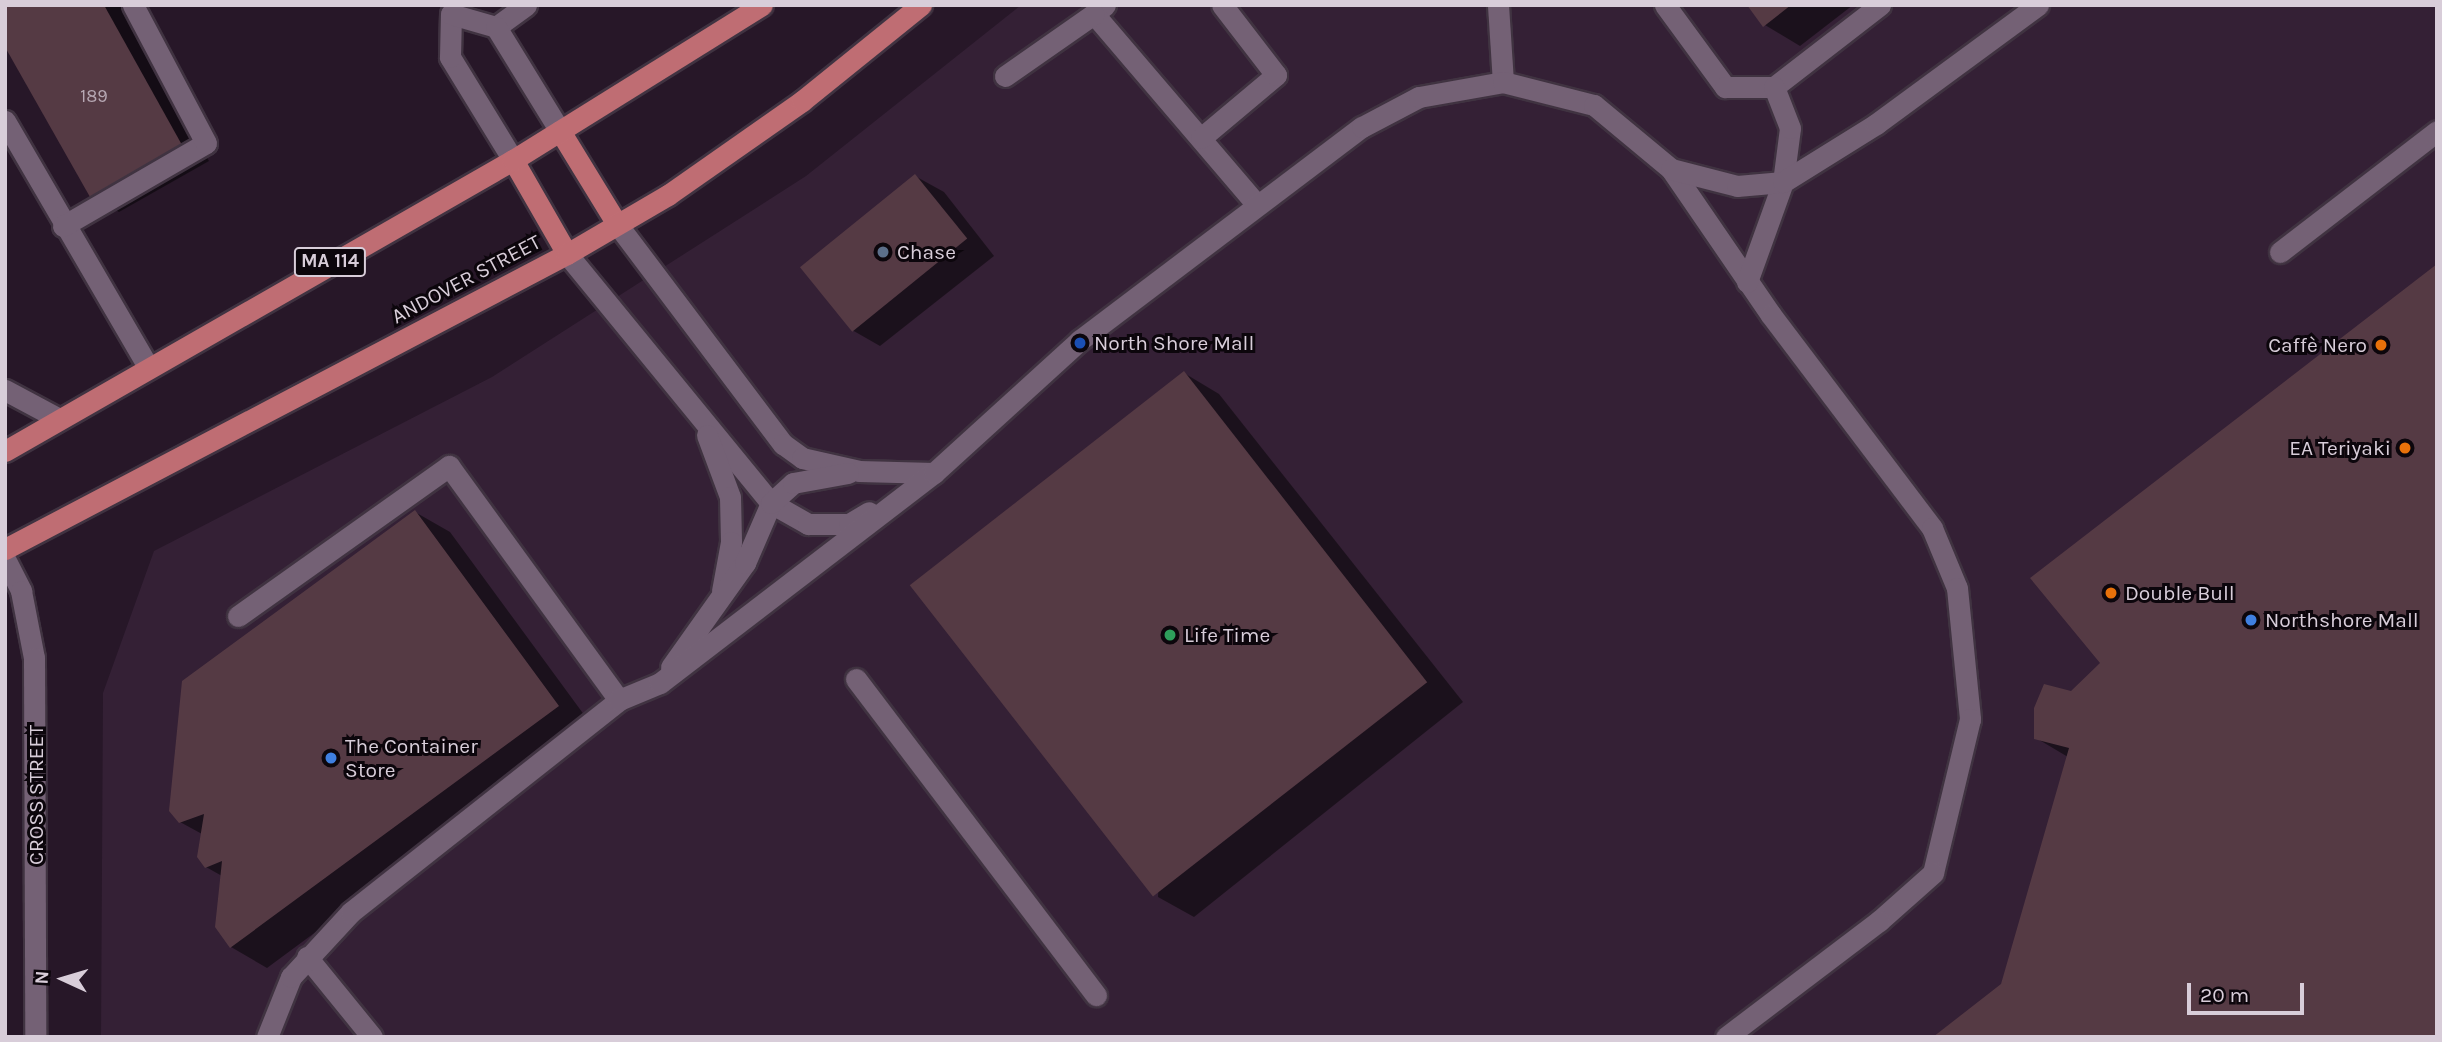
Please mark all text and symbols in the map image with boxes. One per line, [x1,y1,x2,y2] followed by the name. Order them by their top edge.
[80,85,108,107] house number: 189
[387,229,545,329] street label: ANDOVER STREET
[897,239,956,265] place label: Chase
[875,244,891,260] marker: Chase
[293,246,367,278] road number: MA 114
[1094,330,1254,356] place label: North Shore Mall
[2268,332,2367,358] place label: Caffè Nero
[1072,335,1088,351] marker: North Shore Mall
[2373,337,2389,353] marker: Caffè Nero
[2289,435,2391,461] place label: EA Teriyaki
[2397,440,2413,456] marker: EA Teriyaki
[2125,580,2235,606] place label: Double Bull
[2103,585,2119,601] marker: Double Bull
[2265,607,2419,633] place label: Northshore Mall
[2243,612,2259,628] marker: Northshore Mall
[1184,622,1270,648] place label: Life Time
[1162,627,1178,643] marker: Life Time
[23,725,49,865] street label: CROSS STREET
[345,733,478,783] place label: The Container Store
[323,750,339,766] marker: The Container Store
[28,944,98,1014] north arrow
[2190,968,2307,1012] scale bar
[31,970,53,985] text: N
[2200,983,2249,1007] text: 20 m

